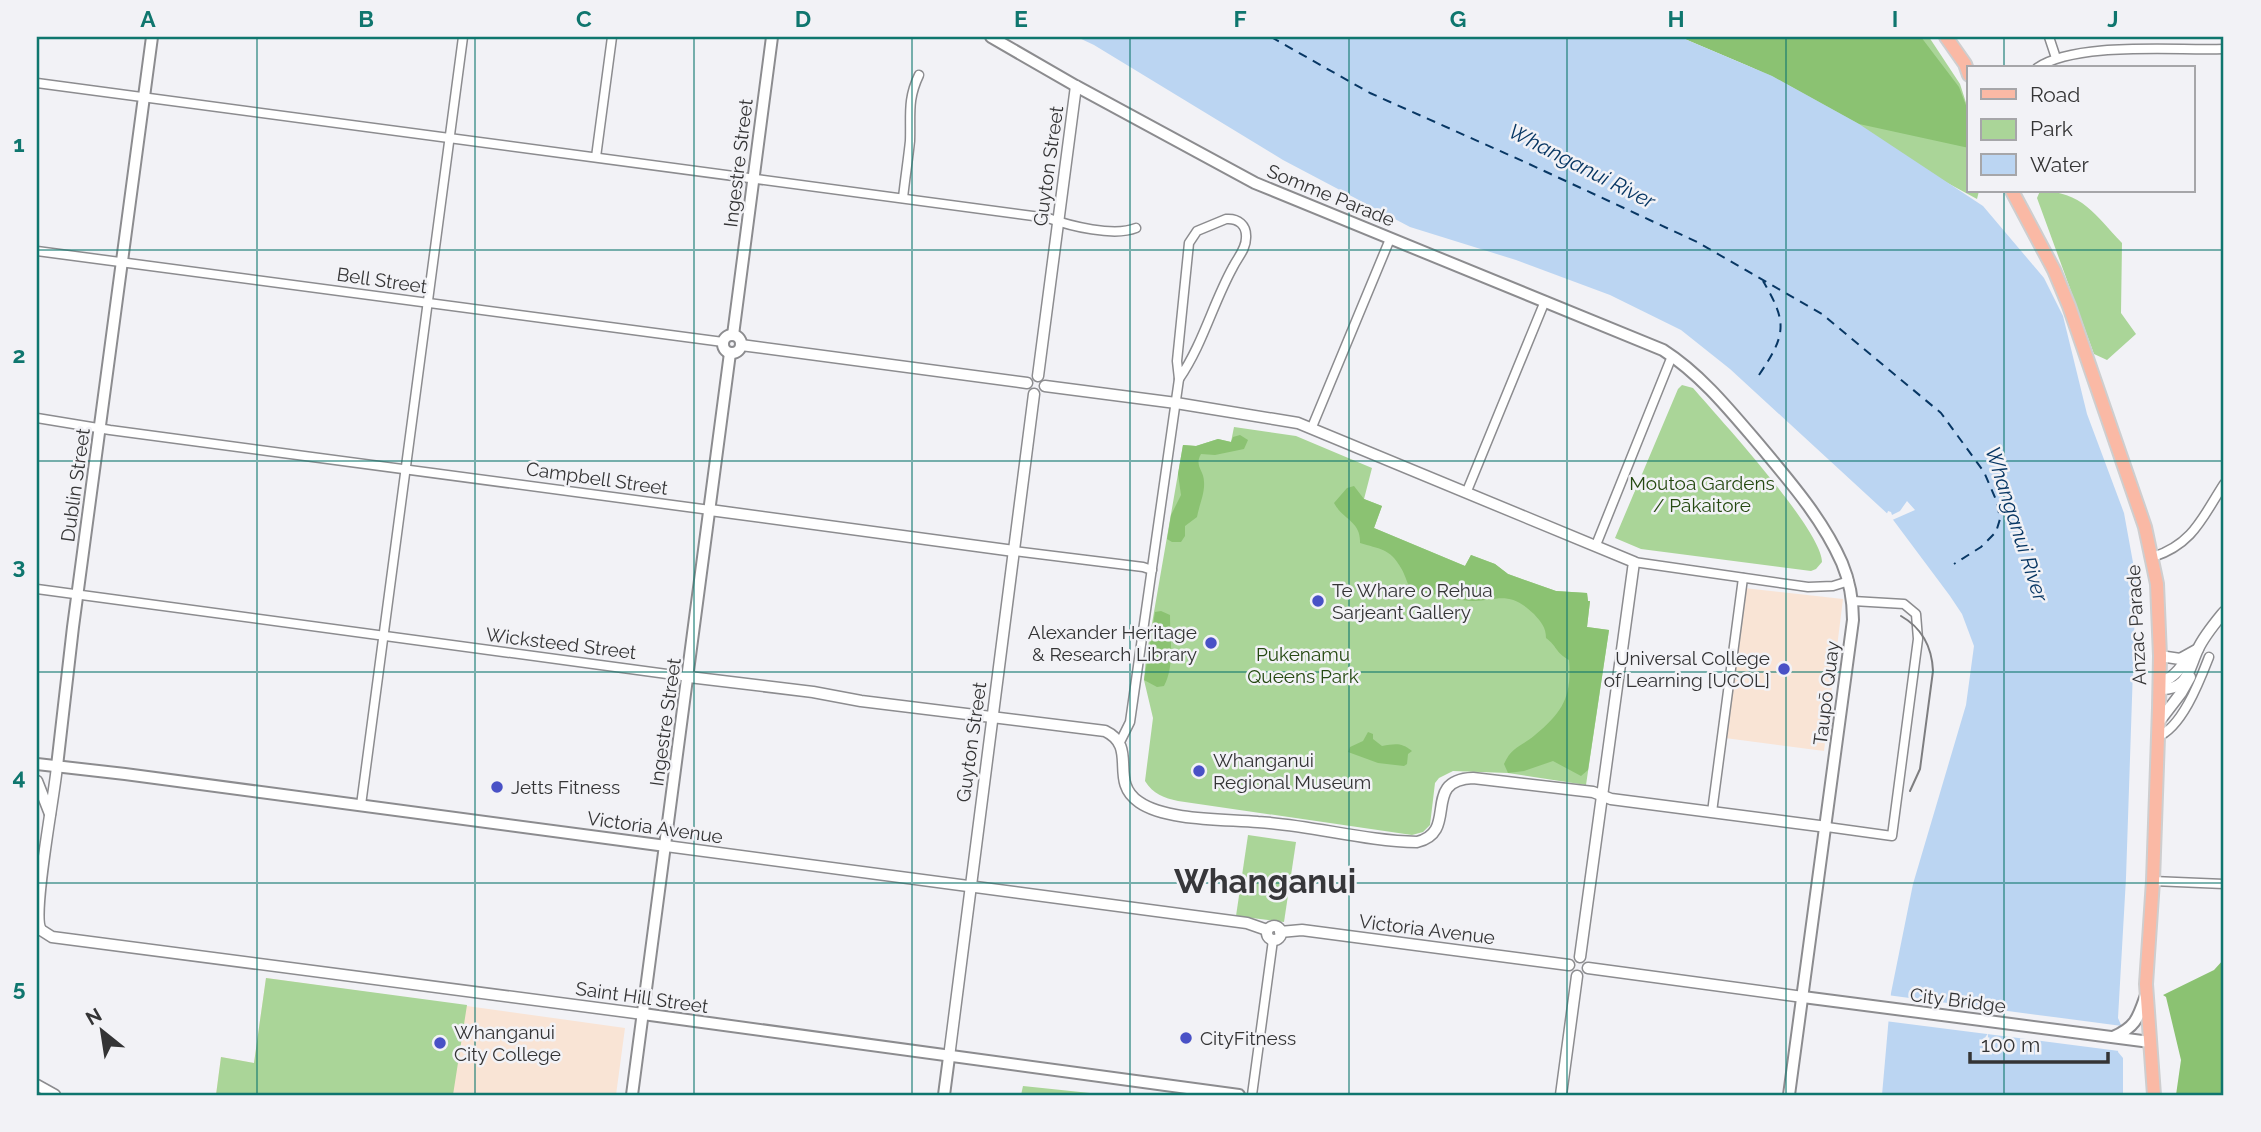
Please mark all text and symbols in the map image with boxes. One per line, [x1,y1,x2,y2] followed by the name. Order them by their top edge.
[140,5,156,32] text: A
[358,5,374,32] text: B
[576,5,592,32] text: C
[795,5,811,32] text: D
[1014,5,1028,32] text: E
[1233,5,1247,32] text: F
[1450,5,1466,32] text: G
[1667,5,1685,32] text: H
[1892,5,1898,32] text: I
[2107,5,2119,32] text: J
[1967,66,2194,192] legend
[2030,82,2080,107] text: Road
[719,97,757,228] street label: Ingestre Street
[1029,104,1067,228] street label: Guyton Street
[2030,116,2073,141] text: Park
[1504,118,1660,214] water label: Whanganui River
[13,130,25,157] text: 1
[2030,152,2089,177] text: Water
[1264,159,1398,231] street label: Somme Parade
[335,263,429,297] street label: Bell Street
[13,341,25,368] text: 2
[56,426,94,543] street label: Dublin Street
[1980,443,2054,605] water label: Whanganui River
[525,457,670,499] street label: Campbell Street
[1629,472,1775,516] park label: Moutoa Gardens / Pākaitore
[13,552,25,579] text: 3
[2122,564,2150,686] street label: Anzac Parade
[1332,579,1493,623] place label: Te Whare o Rehua Sarjeant Gallery
[1310,593,1326,609] marker: Te Whare o Rehua Sarjeant Gallery
[1028,621,1197,665] place label: Alexander Heritage & Research Library
[484,623,638,663] street label: Wicksteed Street
[1203,635,1219,651] marker: Alexander Heritage & Research Library
[1809,640,1843,746] street label: Taupō Quay
[1247,643,1359,687] park label: Pukenamu Queens Park
[1604,647,1770,691] place label: Universal College of Learning [UCOL]
[645,656,685,788] street label: Ingestre Street
[1776,661,1792,677] marker: Universal College of Learning [UCOL]
[952,680,990,804] street label: Guyton Street
[1213,749,1371,793] place label: Whanganui Regional Museum
[12,763,26,790] text: 4
[1191,763,1207,779] marker: Whanganui Regional Museum
[511,776,620,798] place label: Jetts Fitness
[489,779,505,795] marker: Jetts Fitness
[586,807,724,847] street label: Victoria Avenue
[1174,862,1356,901] district label: Whanganui
[1358,910,1496,948] street label: Victoria Avenue
[13,974,26,1001] text: 5
[574,977,710,1017] street label: Saint Hill Street
[1909,983,2007,1017] street label: City Bridge
[66,996,136,1066] north arrow
[82,1003,105,1029] text: N
[1970,1020,2109,1064] scale bar
[454,1021,561,1065] place label: Whanganui City College
[1200,1027,1296,1049] place label: CityFitness
[1178,1030,1194,1046] marker: CityFitness
[1981,1032,2040,1057] text: 100 m
[432,1035,448,1051] marker: Whanganui City College

